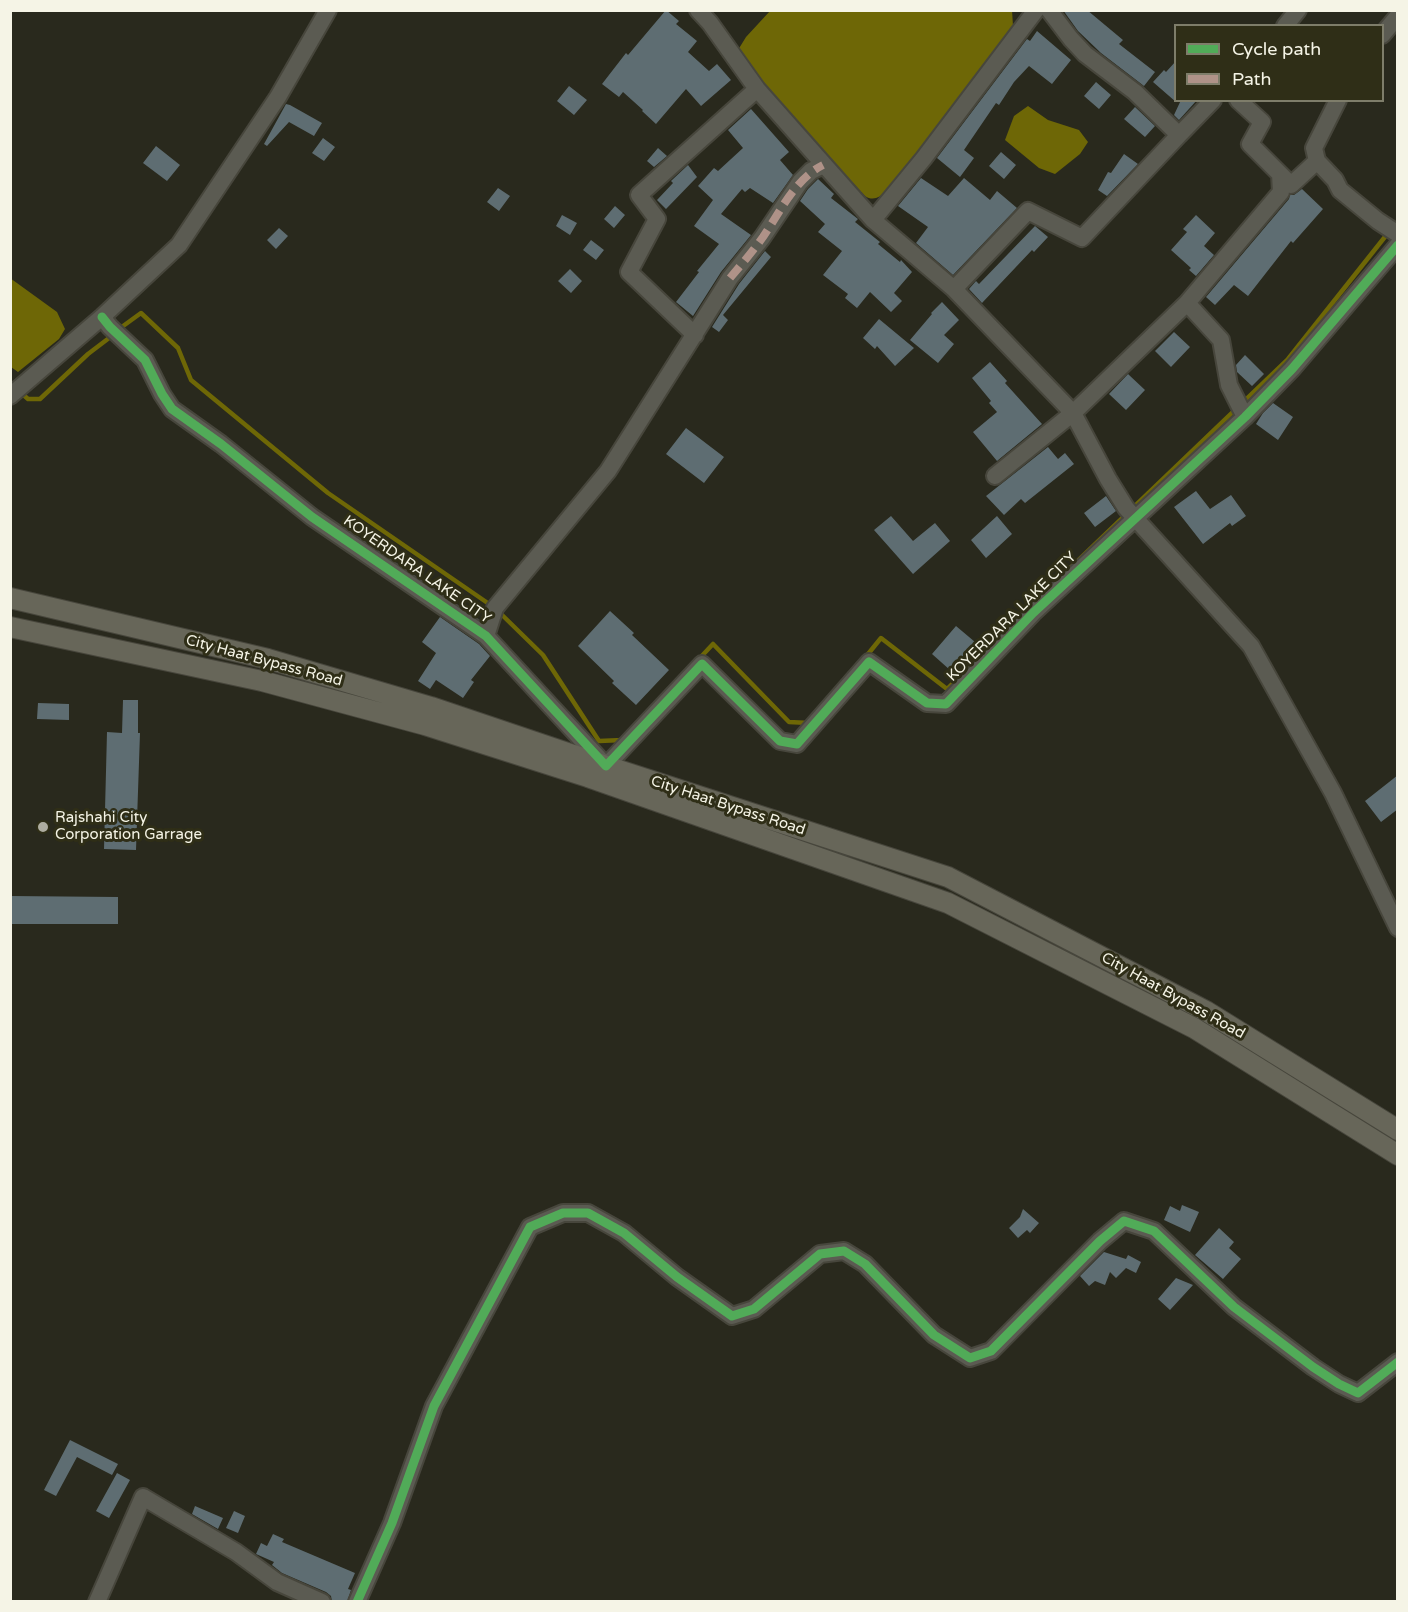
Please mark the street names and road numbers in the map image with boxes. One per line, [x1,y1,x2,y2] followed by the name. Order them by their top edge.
[340,512,494,628] street label: KOYERDARA LAKE CITY
[943,548,1081,686] street label: KOYERDARA LAKE CITY
[184,631,344,691] street label: City Haat Bypass Road
[648,772,808,840] street label: City Haat Bypass Road
[1098,949,1248,1043] street label: City Haat Bypass Road

